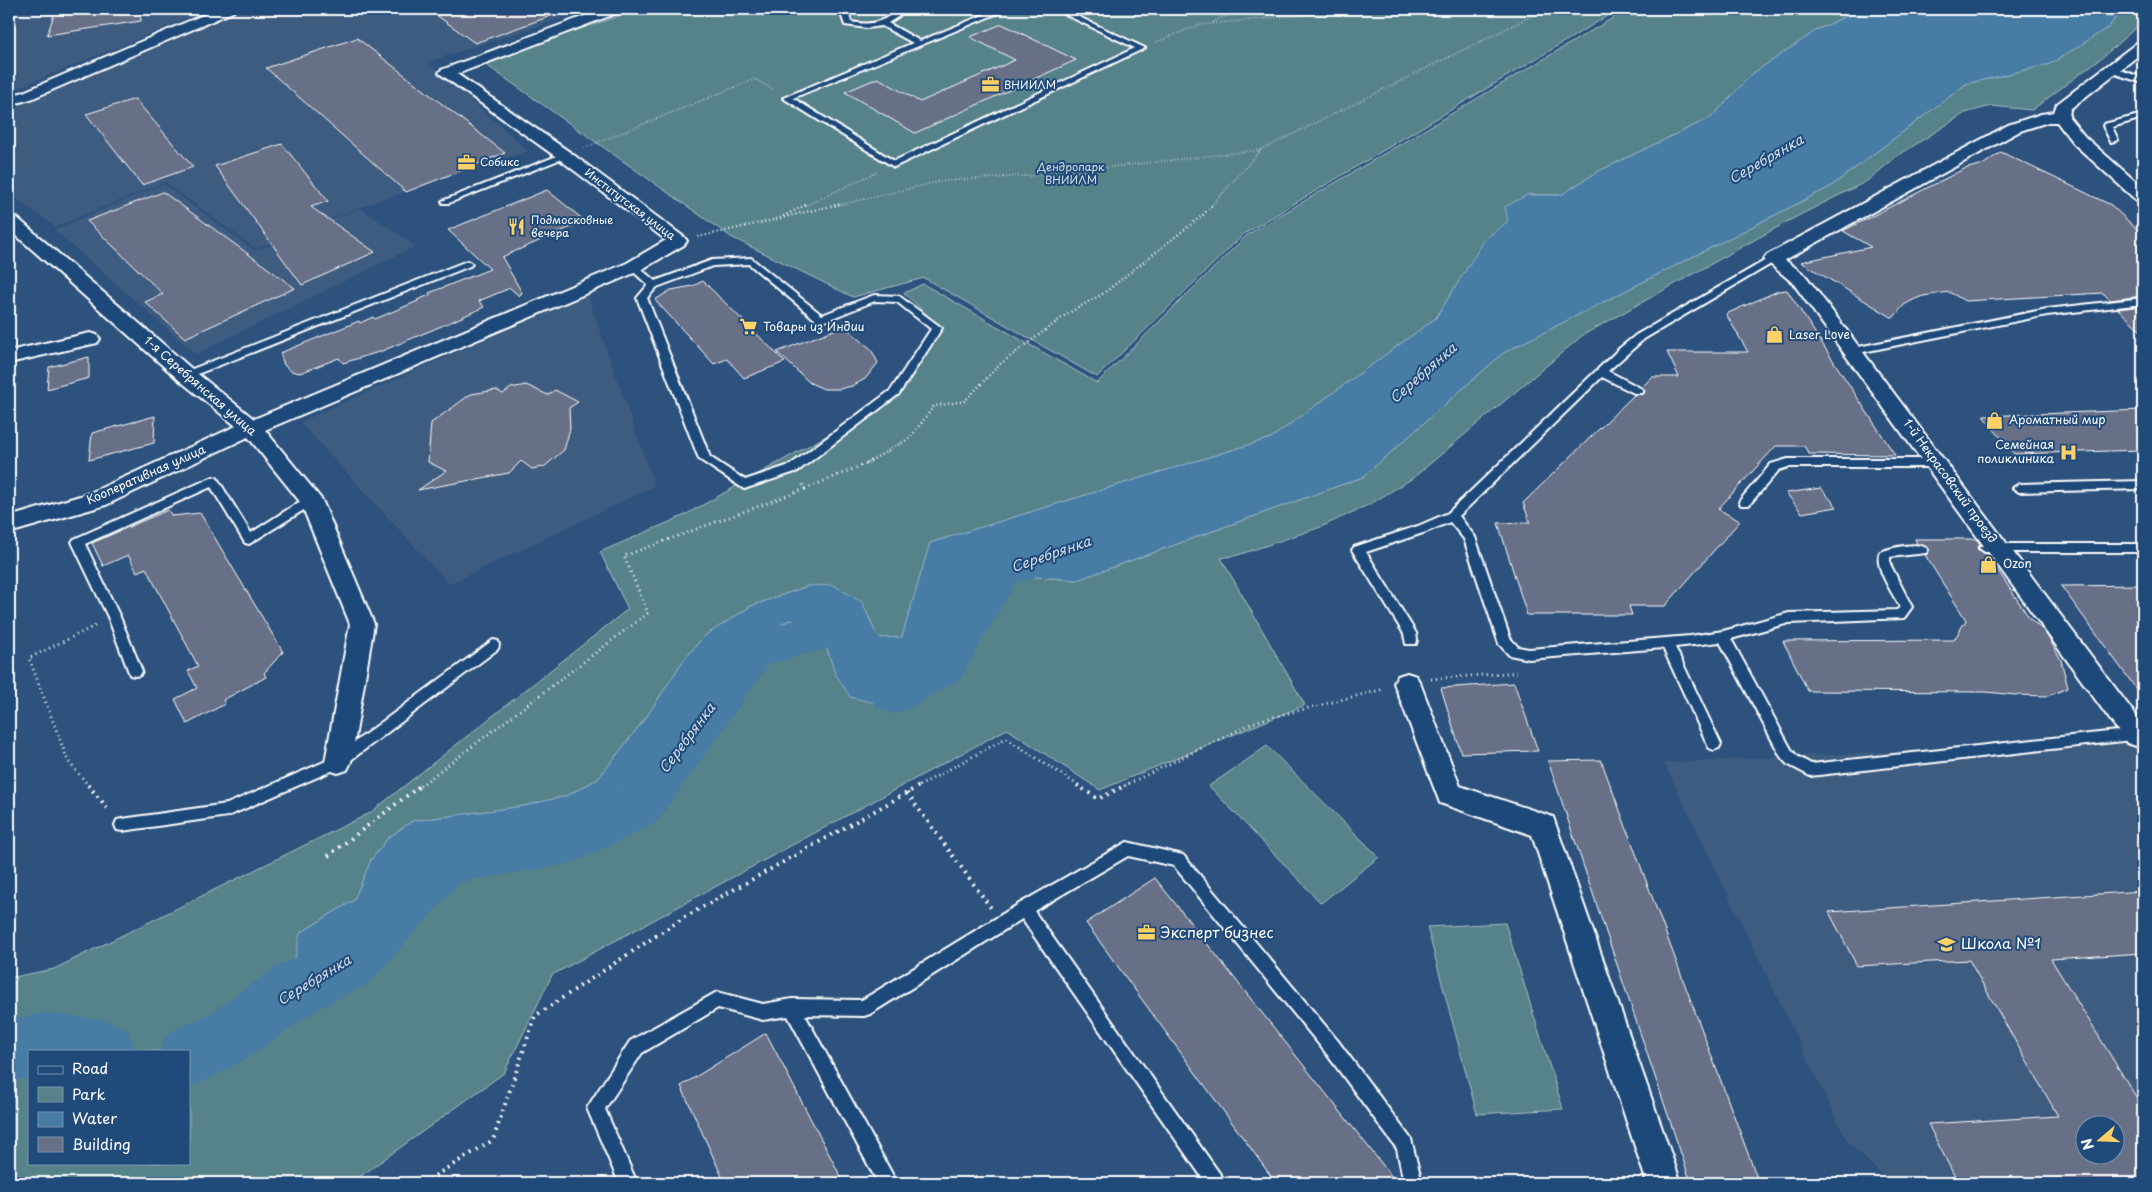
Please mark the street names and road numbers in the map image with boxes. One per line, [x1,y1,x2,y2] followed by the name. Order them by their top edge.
[581,164,679,244] street label: Институтская улица
[140,331,261,440] street label: 1-я Серебрянская улица
[1900,415,2002,546] street label: 1-й Некрасовский проезд
[83,440,208,508] street label: Кооперативная улица

